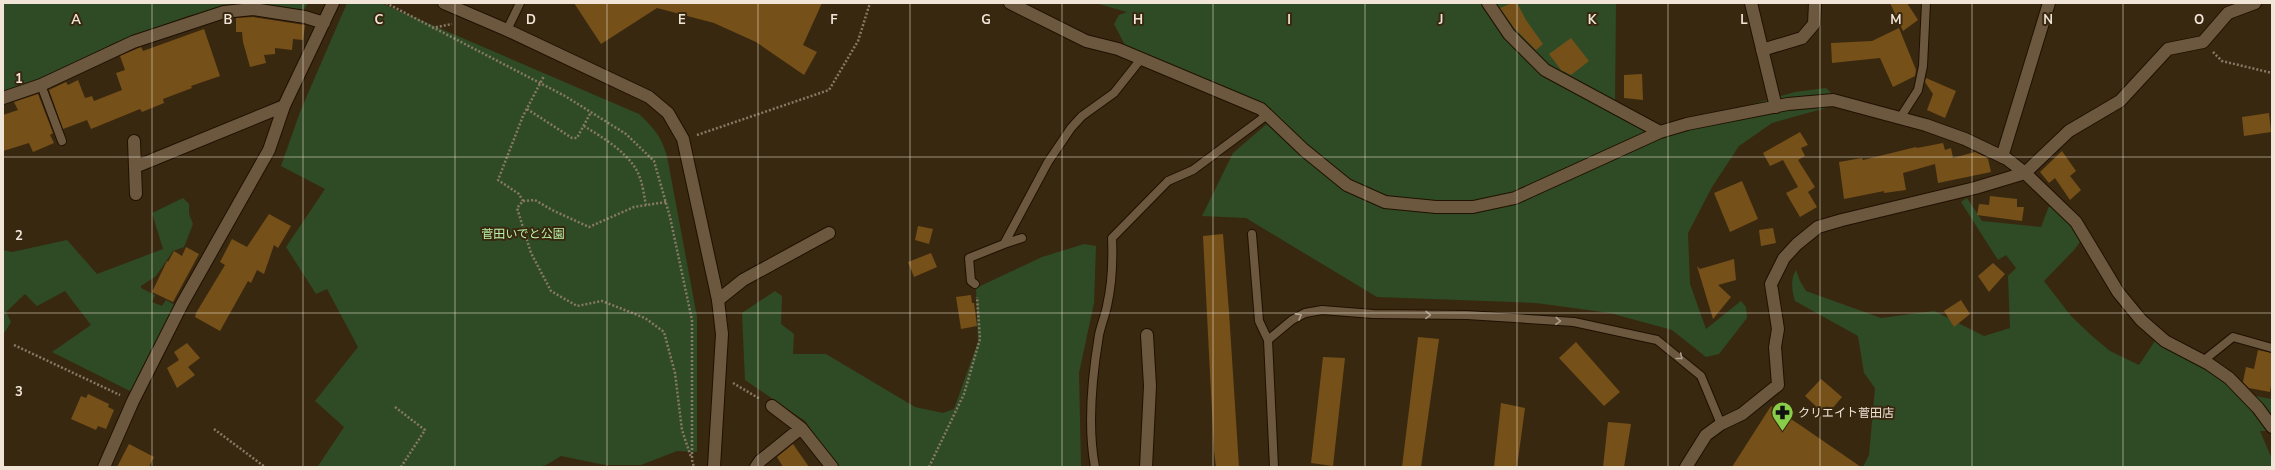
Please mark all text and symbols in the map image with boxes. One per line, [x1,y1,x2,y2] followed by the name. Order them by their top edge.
[71,11,81,29] text: A
[224,11,233,29] text: B
[375,11,384,29] text: C
[526,11,536,29] text: D
[678,11,686,29] text: E
[830,11,838,29] text: F
[981,11,991,29] text: G
[1133,11,1143,29] text: H
[1287,11,1291,29] text: I
[1438,11,1443,29] text: J
[1588,11,1597,29] text: K
[1740,11,1748,29] text: L
[1890,11,1902,29] text: M
[2043,11,2053,29] text: N
[2194,11,2204,29] text: O
[15,70,23,88] text: 1
[481,226,565,242] park label: 菅田いでと公園
[15,227,23,245] text: 2
[1425,311,1431,319] one-way arrow
[1295,313,1302,321] one-way arrow
[1555,316,1561,325] one-way arrow
[1675,353,1682,360] one-way arrow
[15,383,23,401] text: 3
[1769,400,1795,433] pharmacy icon: クリエイト菅田店
[1798,405,1894,421] place label: クリエイト菅田店

